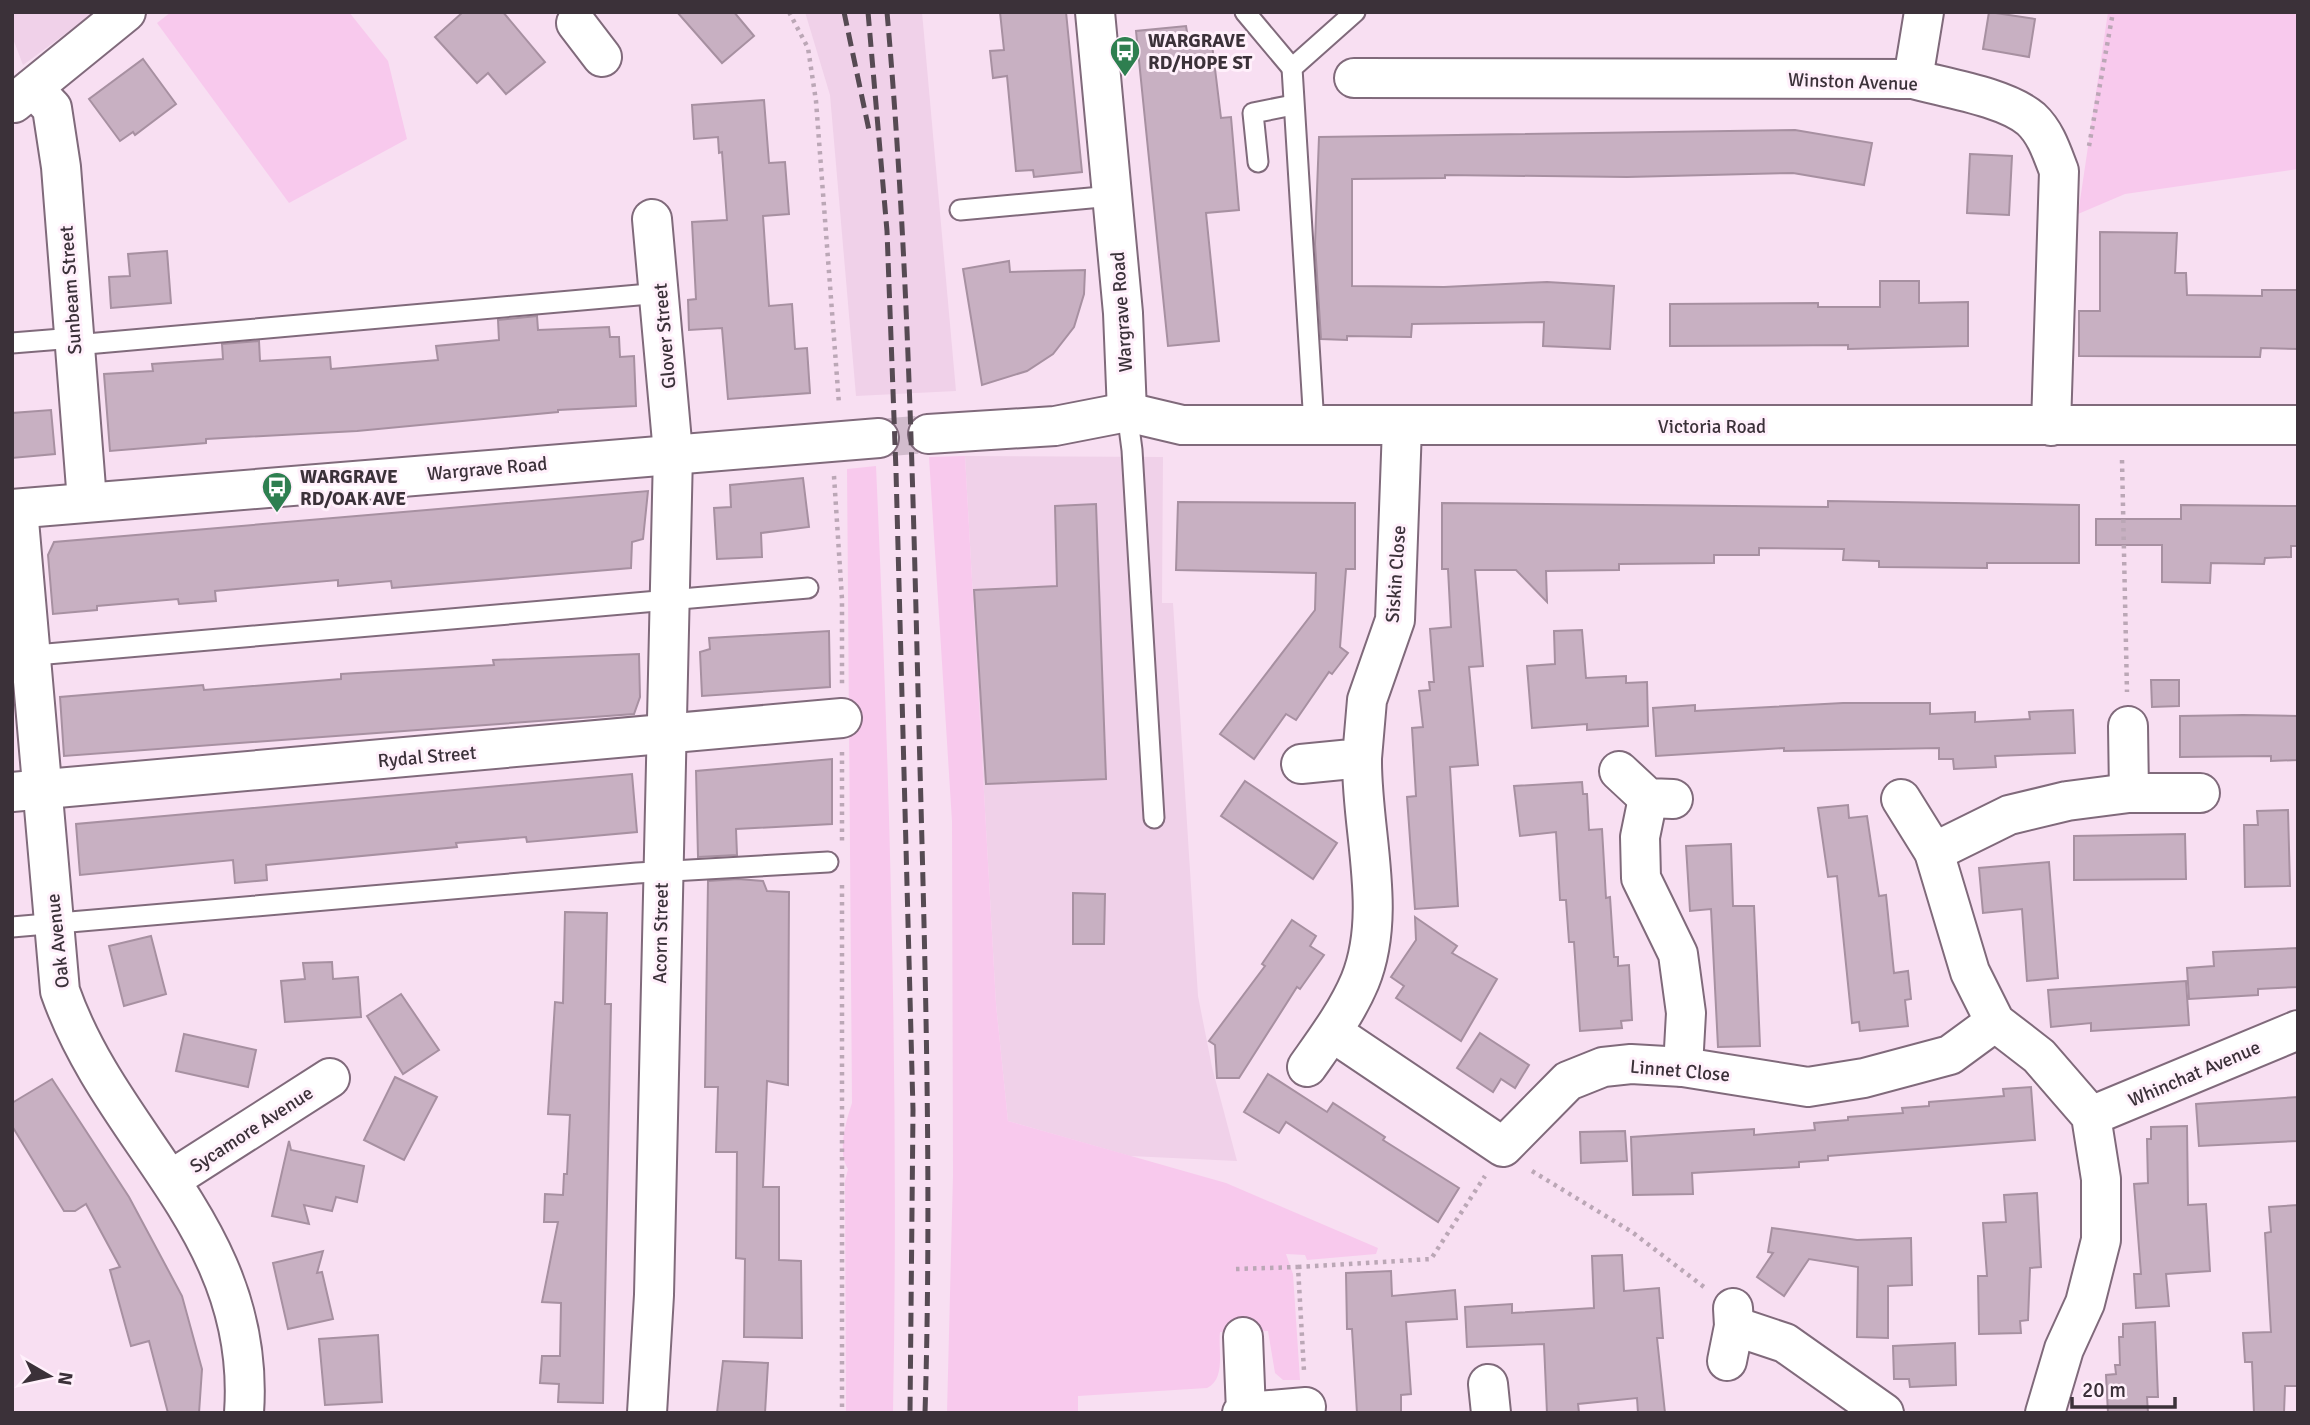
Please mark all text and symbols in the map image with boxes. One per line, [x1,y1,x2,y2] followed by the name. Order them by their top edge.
[1148,29,1253,75] place label: WARGRAVE RD/HOPE ST
[1108,34,1142,78] bus stop icon: WARGRAVE RD/HOPE ST
[1787,68,1919,96] street label: Winston Avenue
[54,224,87,355] street label: Sunbeam Street
[1106,251,1138,373] street label: Wargrave Road
[648,282,682,390] street label: Glover Street
[1658,415,1766,439] street label: Victoria Road
[426,452,548,486] street label: Wargrave Road
[300,465,406,511] place label: WARGRAVE RD/OAK AVE
[260,470,294,514] bus stop icon: WARGRAVE RD/OAK AVE
[1381,525,1411,624] street label: Siskin Close
[377,741,478,773] street label: Rydal Street
[648,882,674,984] street label: Acorn Street
[41,892,75,989] street label: Oak Avenue
[2125,1035,2264,1113] street label: Whinchat Avenue
[1629,1055,1731,1087] street label: Linnet Close
[185,1081,318,1179] street label: Sycamore Avenue
[14,1341,84,1411] north arrow
[2072,1366,2175,1410] scale bar
[52,1370,78,1387] text: N
[2082,1377,2126,1403] text: 20 m

